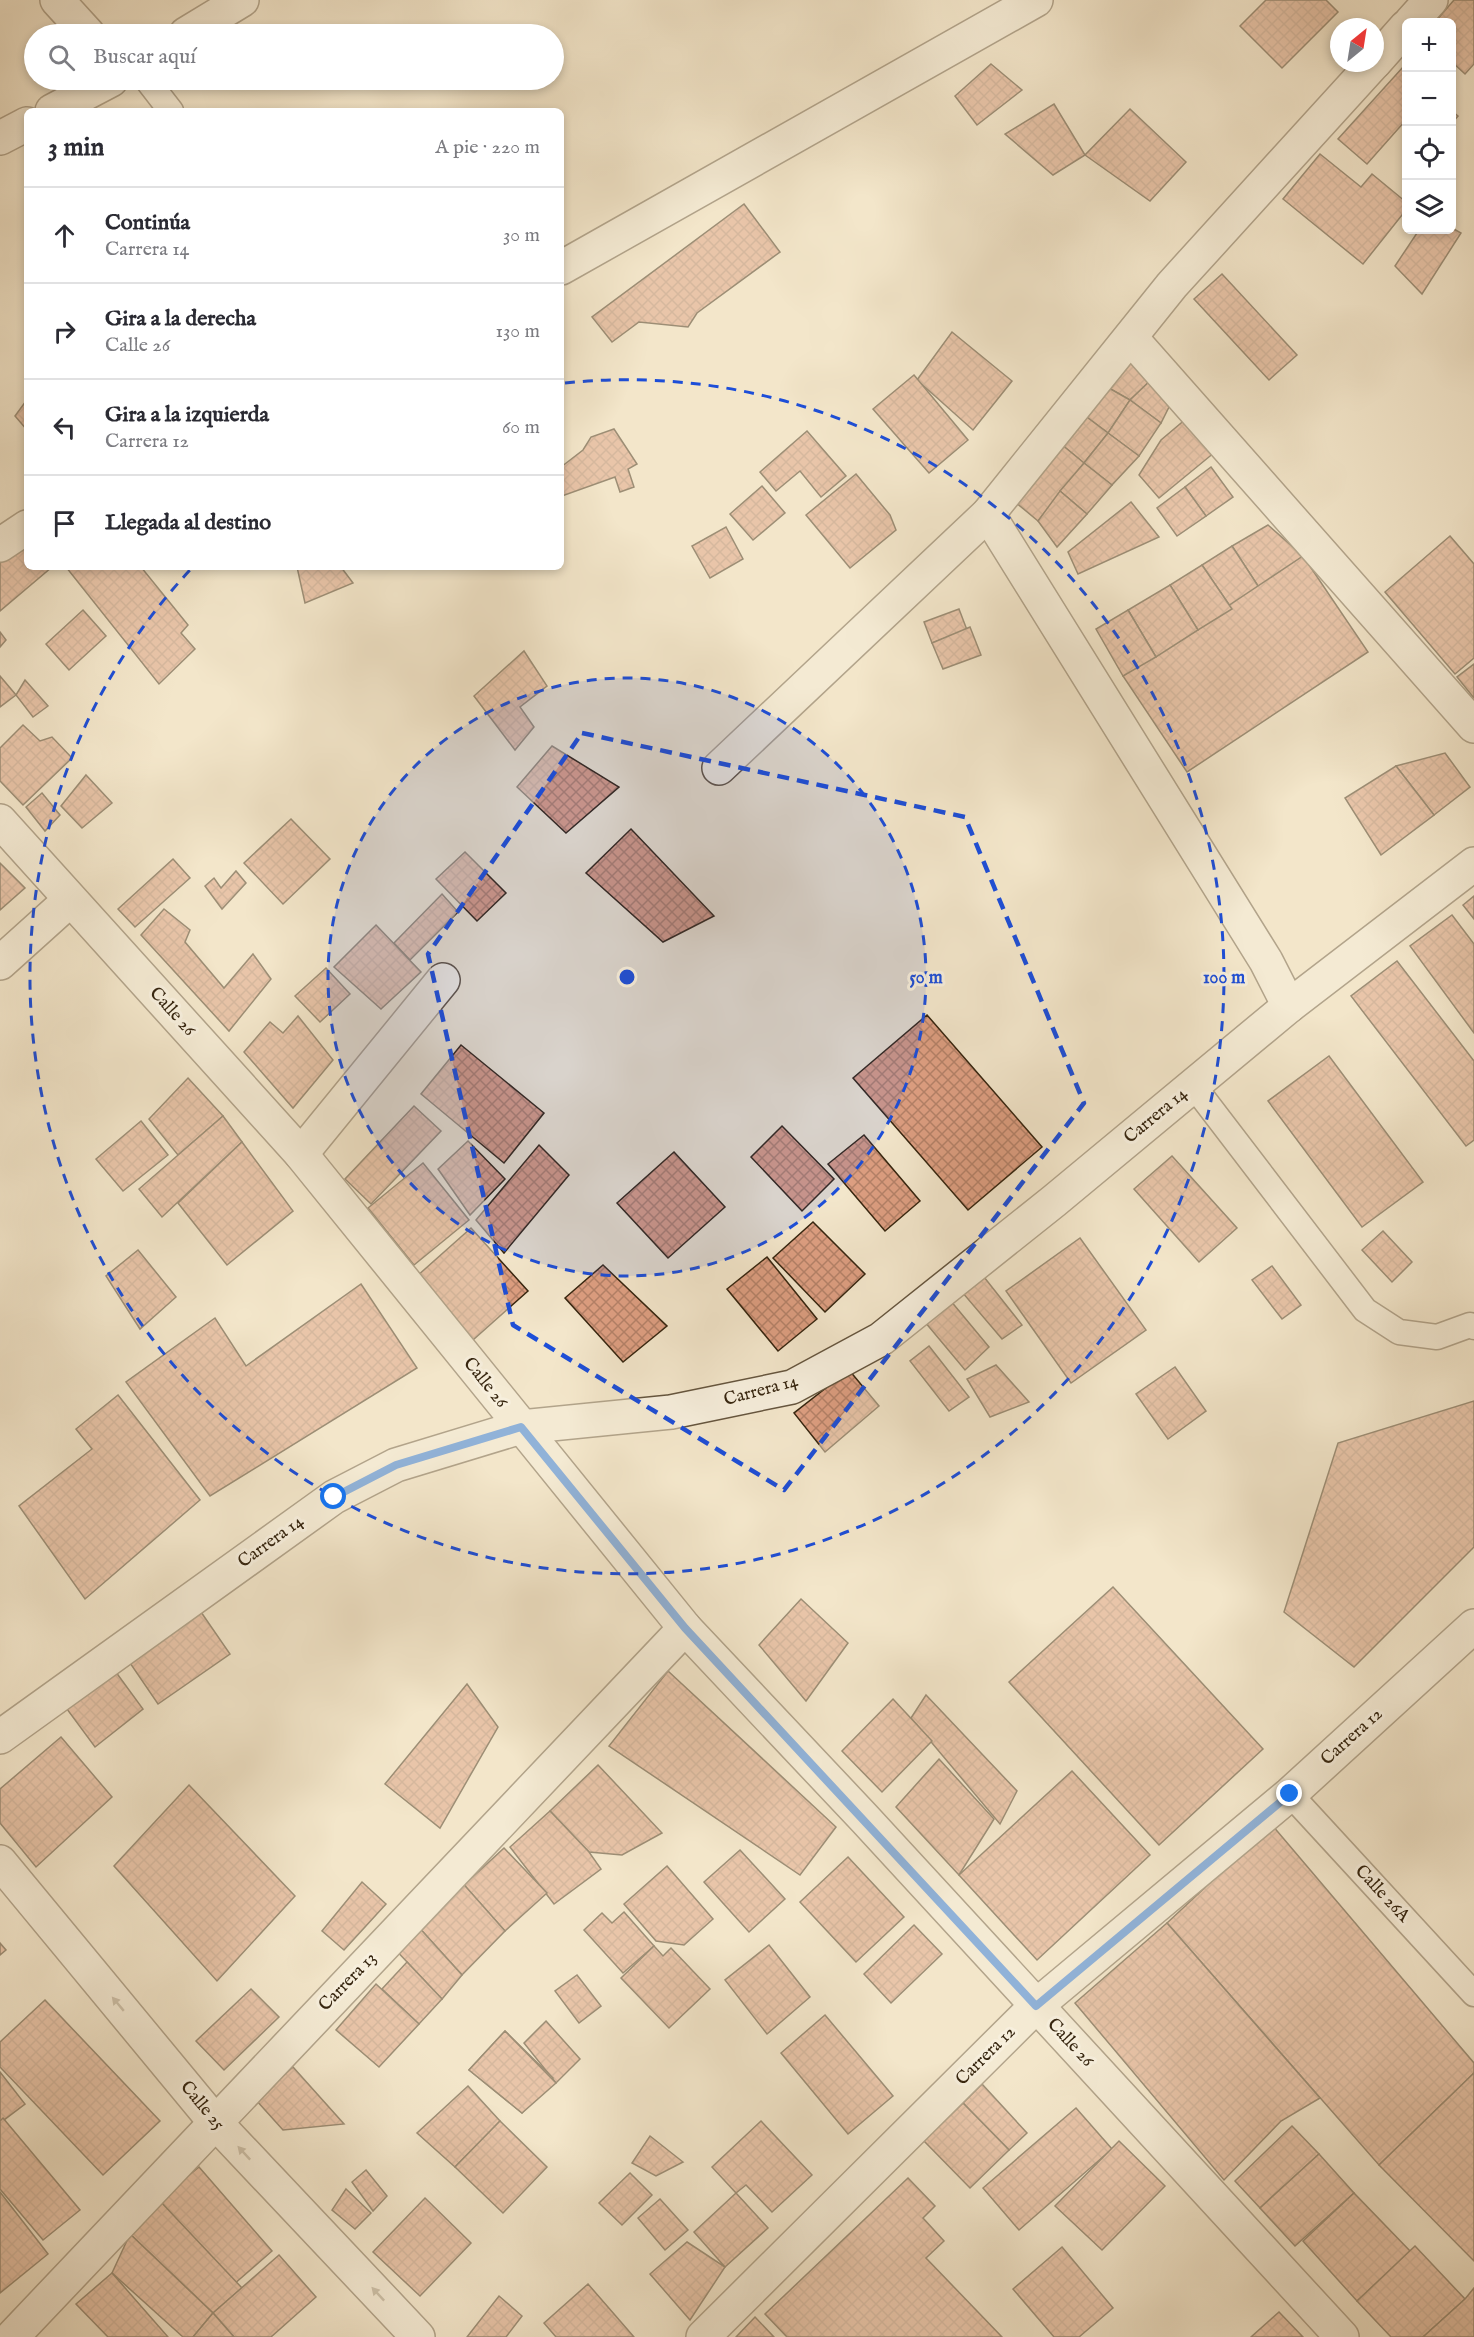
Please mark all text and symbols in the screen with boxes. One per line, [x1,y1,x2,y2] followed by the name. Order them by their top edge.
[1330,18,1384,72] north arrow
[1402,18,1456,234] map controls
[1402,18,1456,72] button: +
[24,24,564,90] search box
[45,41,78,74] icon: search
[93,43,196,71] text: Buscar aquí
[1402,72,1456,126] button: −
[1402,126,1456,180] button: locate
[48,131,104,164] text: 3 min
[435,135,540,160] text: A pie · 220 m
[1402,180,1456,234] button: layers
[105,209,190,237] text: Continúa
[48,219,81,252] icon: ahead
[503,223,540,248] text: 30 m
[105,237,189,262] text: Carrera 14
[105,305,256,333] text: Gira a la derecha
[48,315,81,348] icon: right
[495,319,540,344] text: 130 m
[105,333,170,358] text: Calle 26
[105,401,269,429] text: Gira a la izquierda
[48,411,81,444] icon: left
[502,415,540,440] text: 60 m
[105,429,189,454] text: Carrera 12
[48,507,81,540] icon: arrive
[105,509,271,537] text: Llegada al destino
[617,967,637,987] centre of rings
[909,967,943,990] text: 50 m
[1203,967,1245,990] text: 100 m
[144,983,200,1042] street label: Calle 26
[1120,1083,1193,1149] street label: Carrera 14
[458,1353,513,1413] street label: Calle 26
[721,1370,801,1412] street label: Carrera 14
[320,1483,346,1509] route start
[234,1510,309,1574] street label: Carrera 14
[1316,1703,1388,1771] street label: Carrera 12
[1276,1780,1302,1806] route end
[1349,1860,1415,1928] street label: Calle 26A
[314,1947,382,2017] street label: Carrera 13
[111,1996,124,2012] one-way arrow
[1042,2014,1099,2073] street label: Calle 26
[951,2021,1021,2091] street label: Carrera 12
[175,2077,230,2136] street label: Calle 25
[237,2145,251,2160] one-way arrow
[371,2287,385,2302] one-way arrow

